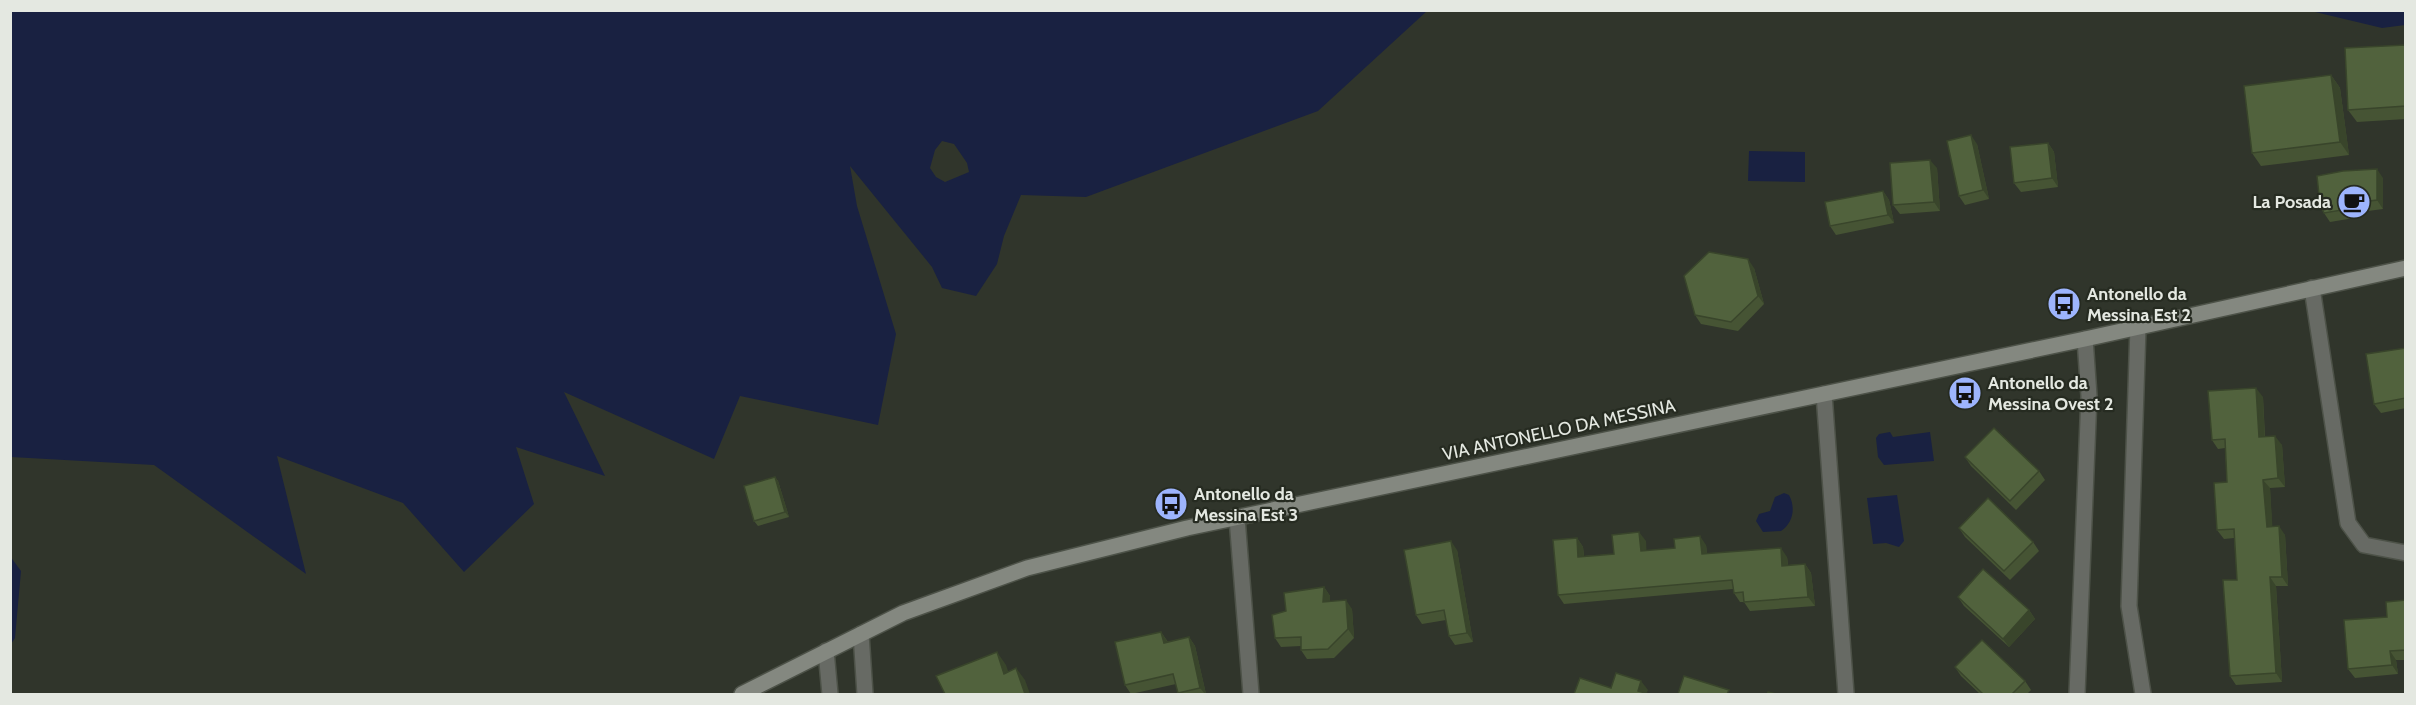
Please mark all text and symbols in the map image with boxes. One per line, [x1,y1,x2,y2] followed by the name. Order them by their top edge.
[2336,184,2372,220] cafe icon: La Posada
[2252,191,2331,213] place label: La Posada
[2087,283,2191,326] place label: Antonello da Messina Est 2
[2046,286,2082,322] bus stop icon: Antonello da Messina Est 2
[1988,372,2114,415] place label: Antonello da Messina Ovest 2
[1947,375,1983,411] bus stop icon: Antonello da Messina Ovest 2
[1441,395,1677,465] street label: VIA ANTONELLO DA MESSINA
[1194,483,1298,526] place label: Antonello da Messina Est 3
[1153,486,1189,522] bus stop icon: Antonello da Messina Est 3

